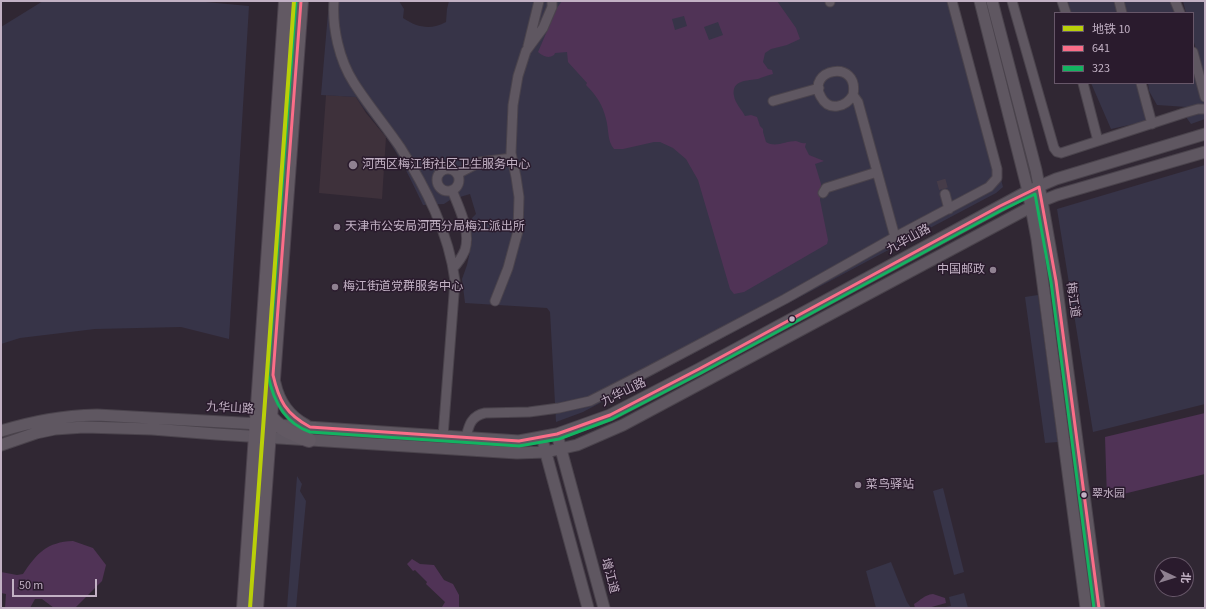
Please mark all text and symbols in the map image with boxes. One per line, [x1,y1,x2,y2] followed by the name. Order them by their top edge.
[1054,12,1194,84] legend
[1092,21,1130,38] text: 地铁 10
[1092,40,1110,57] text: 641
[1092,60,1110,77] text: 323
[362,158,530,172] place label: 河西区梅江街社区卫生服务中心
[347,159,359,171] marker: 河西区梅江街社区卫生服务中心
[345,220,525,234] place label: 天津市公安局河西分局梅江派出所
[332,222,342,232] marker: 天津市公安局河西分局梅江派出所
[885,222,933,258] street label: 九华山路
[937,263,985,277] place label: 中国邮政
[988,265,998,275] marker: 中国邮政
[343,280,463,294] place label: 梅江街道党群服务中心
[1062,281,1082,319] street label: 梅江道
[330,282,340,292] marker: 梅江街道党群服务中心
[787,314,797,324] unlabelled marker
[599,376,649,410] street label: 九华山路
[206,401,254,417] street label: 九华山路
[866,478,914,492] place label: 菜鸟驿站
[853,480,863,490] marker: 菜鸟驿站
[1092,488,1125,502] place label: 翠水园
[1079,490,1089,500] marker: 翠水园
[597,557,621,595] street label: 增江道
[1154,557,1194,597] north arrow
[14,571,99,597] scale bar
[1178,572,1193,584] text: 北
[19,577,43,594] text: 50 m

